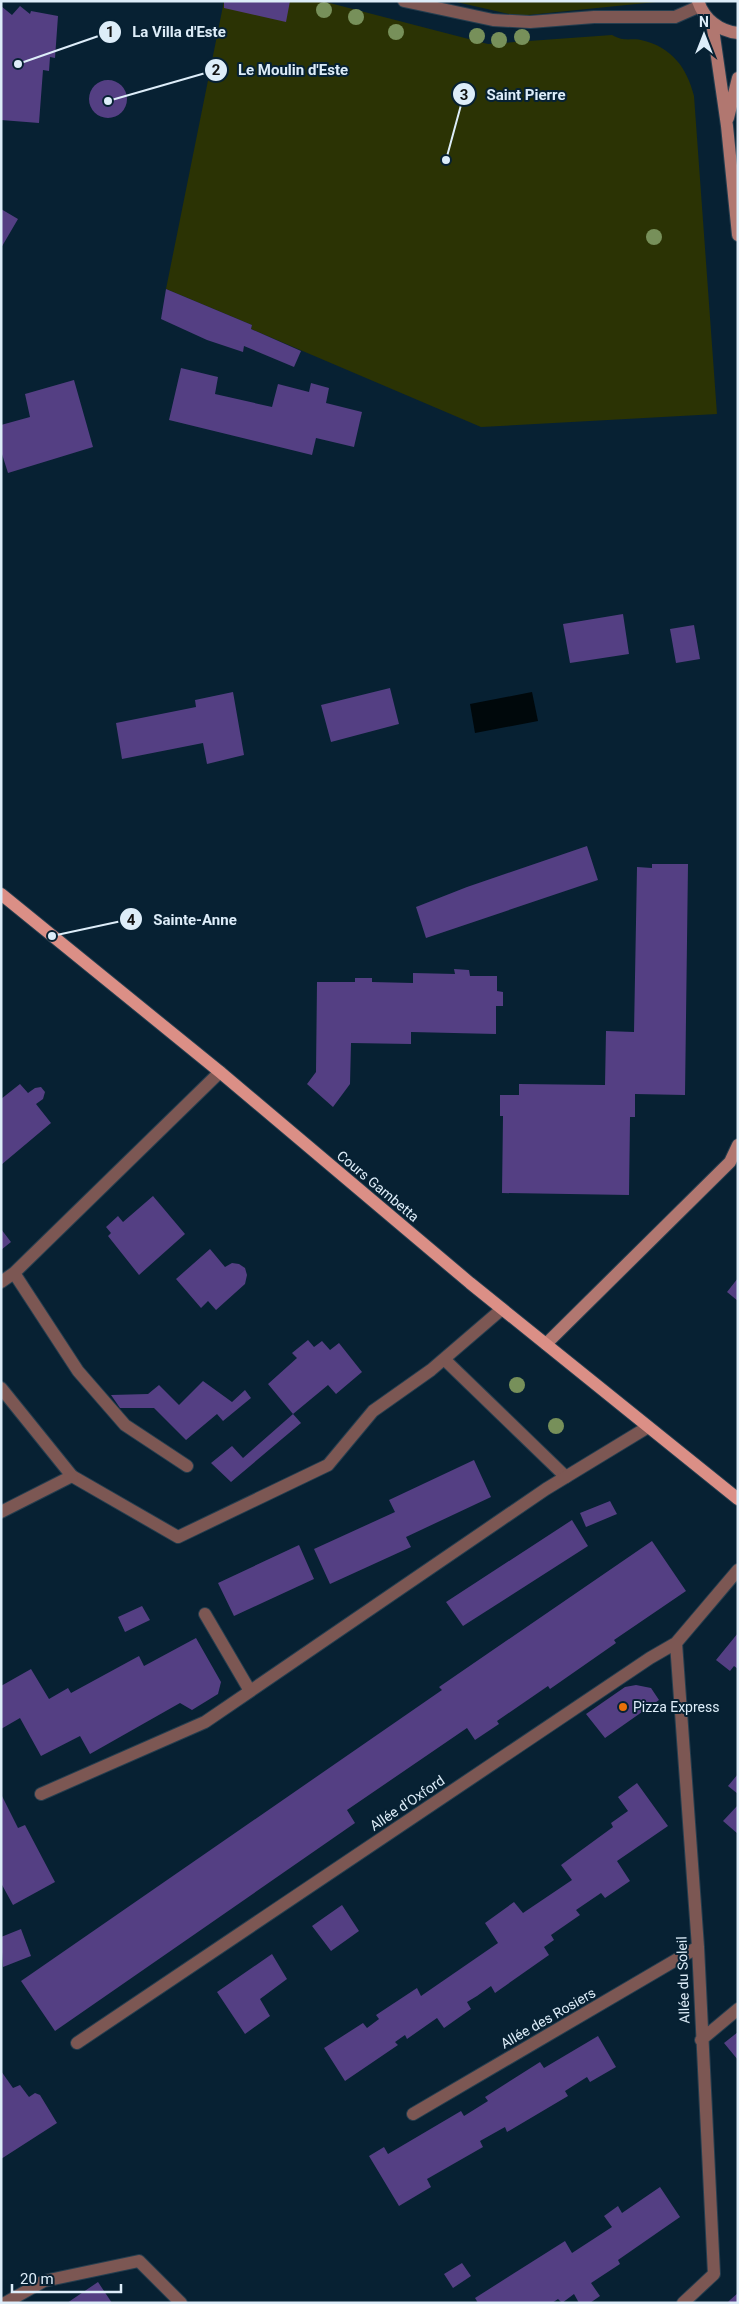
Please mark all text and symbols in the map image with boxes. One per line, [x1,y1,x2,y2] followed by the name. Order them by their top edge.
[679,10,729,60] north arrow
[699,14,709,30] text: N
[97,17,236,47] callout: La Villa d'Este
[106,23,114,41] text: 1
[132,23,226,41] text: La Villa d'Este
[203,55,358,85] callout: Le Moulin d'Este
[212,61,221,79] text: 2
[238,61,348,79] text: Le Moulin d'Este
[451,79,575,109] callout: Saint Pierre
[460,86,468,104] text: 3
[486,86,566,104] text: Saint Pierre
[119,904,247,934] callout: Sainte-Anne
[127,911,136,929] text: 4
[153,911,237,929] text: Sainte-Anne
[334,1147,422,1225] street label: Cours Gambetta
[633,1699,719,1715] place label: Pizza Express
[617,1701,629,1713] marker: Pizza Express
[367,1772,447,1834] street label: Allée d'Oxford
[673,1936,693,2024] street label: Allée du Soleil
[498,1984,598,2052] street label: Allée des Rosiers
[12,2262,121,2294] scale bar
[20,2270,54,2288] text: 20 m

